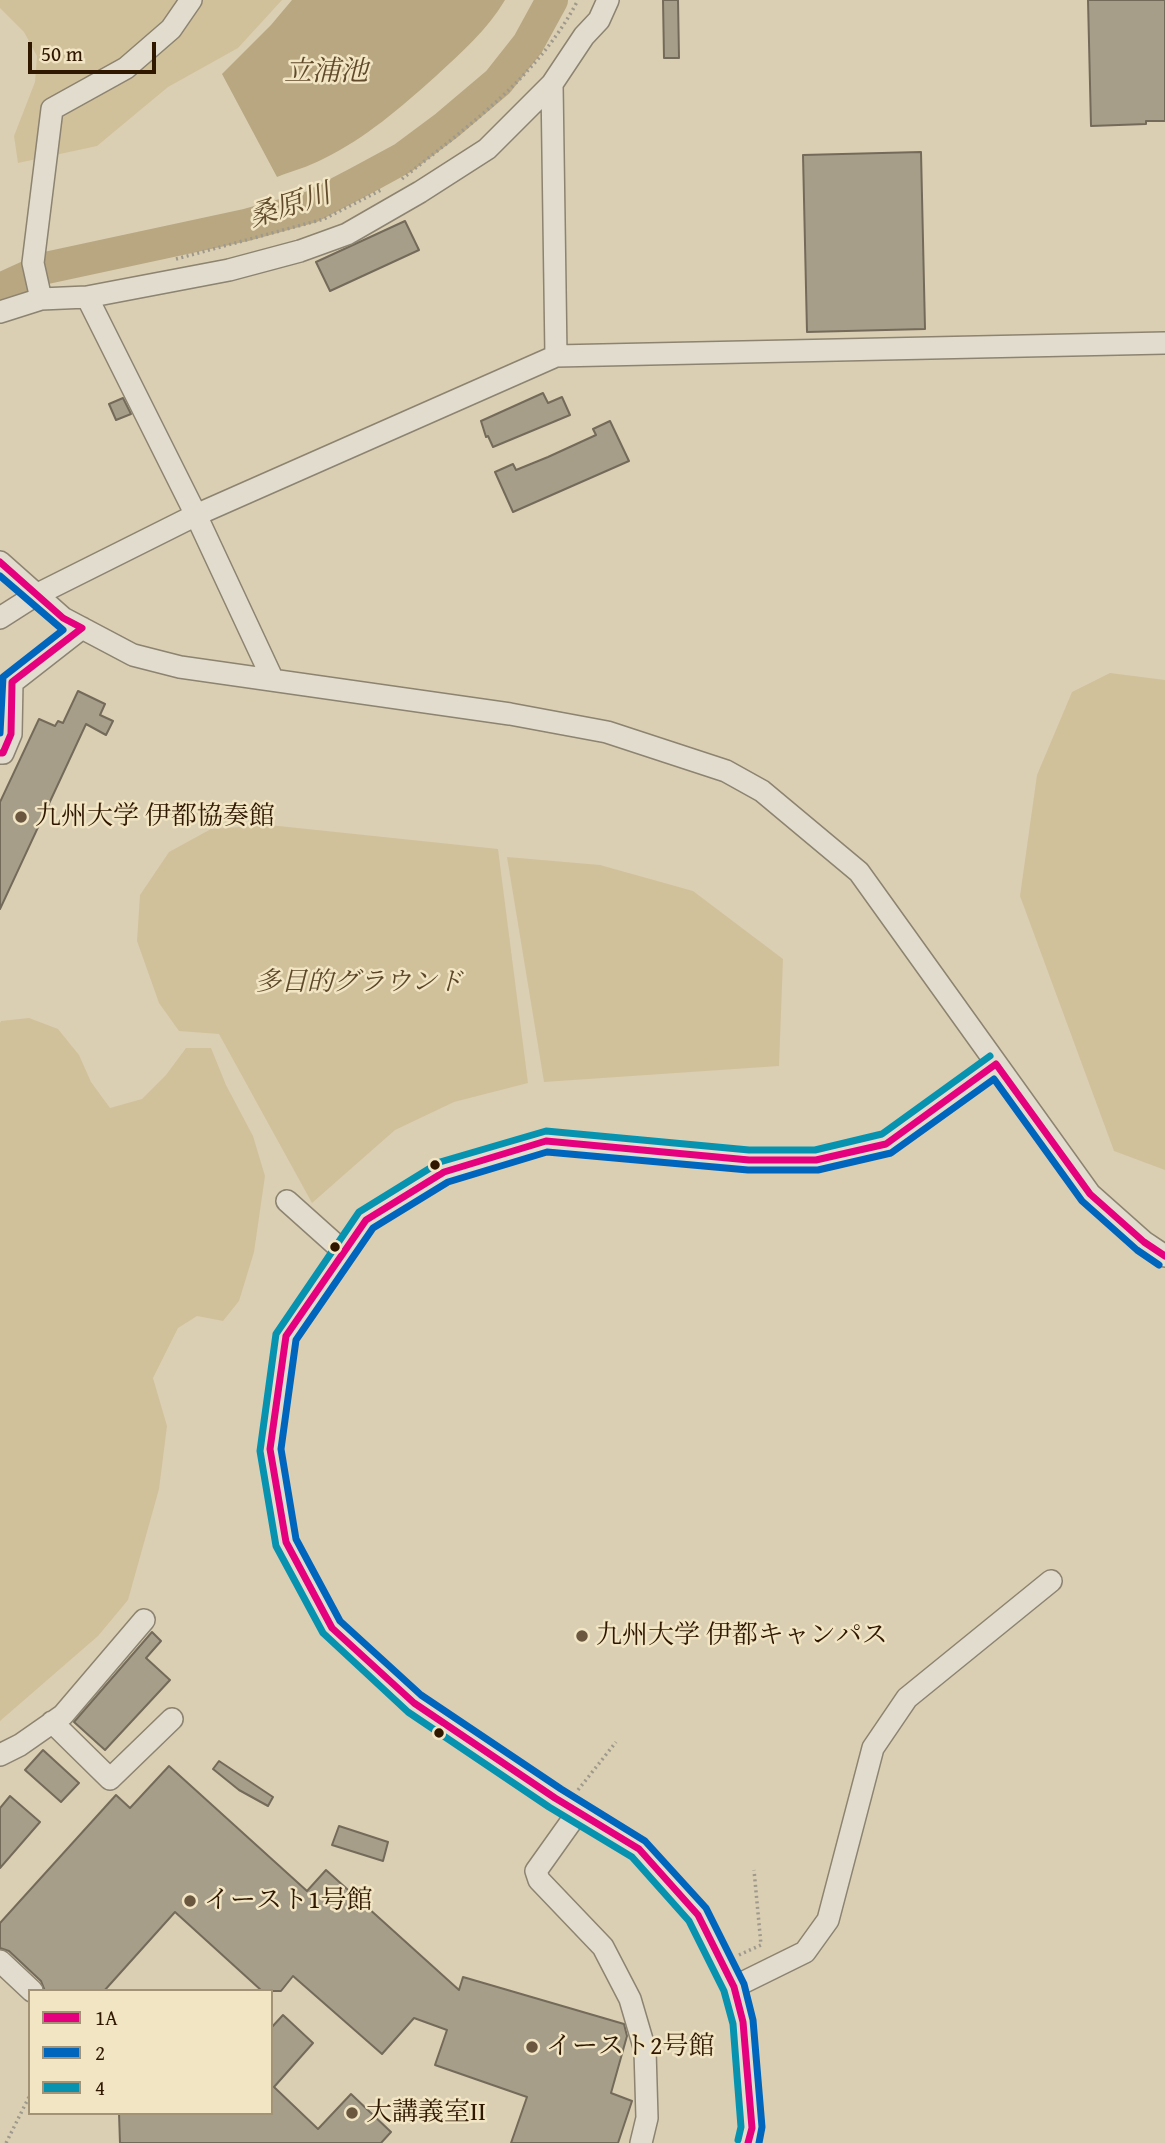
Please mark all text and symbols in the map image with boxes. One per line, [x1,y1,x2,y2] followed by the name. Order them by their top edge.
[32,28,159,72] scale bar
[41,38,83,69] text: 50 m
[284,56,368,90] water label: 立浦池
[245,178,335,236] water label: 桑原川
[35,801,275,833] place label: 九州大学 伊都協奏館
[13,809,29,825] marker: 九州大学 伊都協奏館
[255,967,463,999] park label: 多目的グラウンド
[428,1158,442,1172] unlabelled marker
[328,1240,342,1254] unlabelled marker
[596,1620,888,1652] place label: 九州大学 伊都キャンパス
[574,1628,590,1644] marker: 九州大学 伊都キャンパス
[432,1726,446,1740] unlabelled marker
[204,1885,373,1917] place label: イースト1号館
[182,1893,198,1909] marker: イースト1号館
[28,1989,273,2115] legend
[95,2002,118,2033] text: 1A
[546,2031,715,2063] place label: イースト2号館
[95,2037,105,2068] text: 2
[524,2039,540,2055] marker: イースト2号館
[95,2072,105,2103] text: 4
[366,2097,486,2129] place label: 大講義室Ⅱ
[344,2105,360,2121] marker: 大講義室Ⅱ

